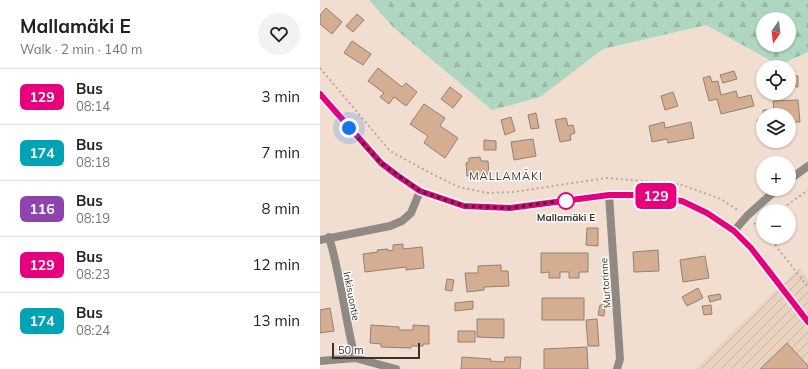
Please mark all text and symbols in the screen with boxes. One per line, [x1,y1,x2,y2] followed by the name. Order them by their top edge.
[756,12,796,52] north arrow
[756,12,796,244] map controls
[258,13,300,55] button: heart
[20,14,131,38] text: Mallamäki E
[20,41,142,57] text: Walk · 2 min · 140 m
[756,60,796,100] button: locate
[76,79,103,98] text: Bus
[262,87,300,106] text: 3 min
[29,88,55,106] text: 129
[76,98,110,114] text: 08:14
[756,108,796,148] button: layers
[339,118,359,138] your location
[76,135,103,154] text: Bus
[262,143,300,162] text: 7 min
[29,144,55,162] text: 174
[76,154,110,170] text: 08:18
[756,156,796,196] button: +
[469,169,543,183] district label: MALLAMÄKI
[633,183,679,209] line badge: 129
[643,187,669,205] text: 129
[76,191,103,210] text: Bus
[557,192,575,210] marker: Mallamäki E
[262,199,300,218] text: 8 min
[29,200,55,218] text: 116
[756,204,796,244] button: −
[76,210,110,226] text: 08:19
[537,211,595,224] place label: Mallamäki E
[76,247,103,266] text: Bus
[253,255,300,274] text: 12 min
[29,256,55,274] text: 129
[597,257,614,309] street label: Murtorinne
[76,266,110,282] text: 08:23
[340,271,363,322] street label: Inkisuontie
[76,303,103,322] text: Bus
[253,311,300,330] text: 13 min
[29,312,55,330] text: 174
[76,322,110,338] text: 08:24
[332,341,420,360] scale bar
[338,343,364,357] text: 50 m

